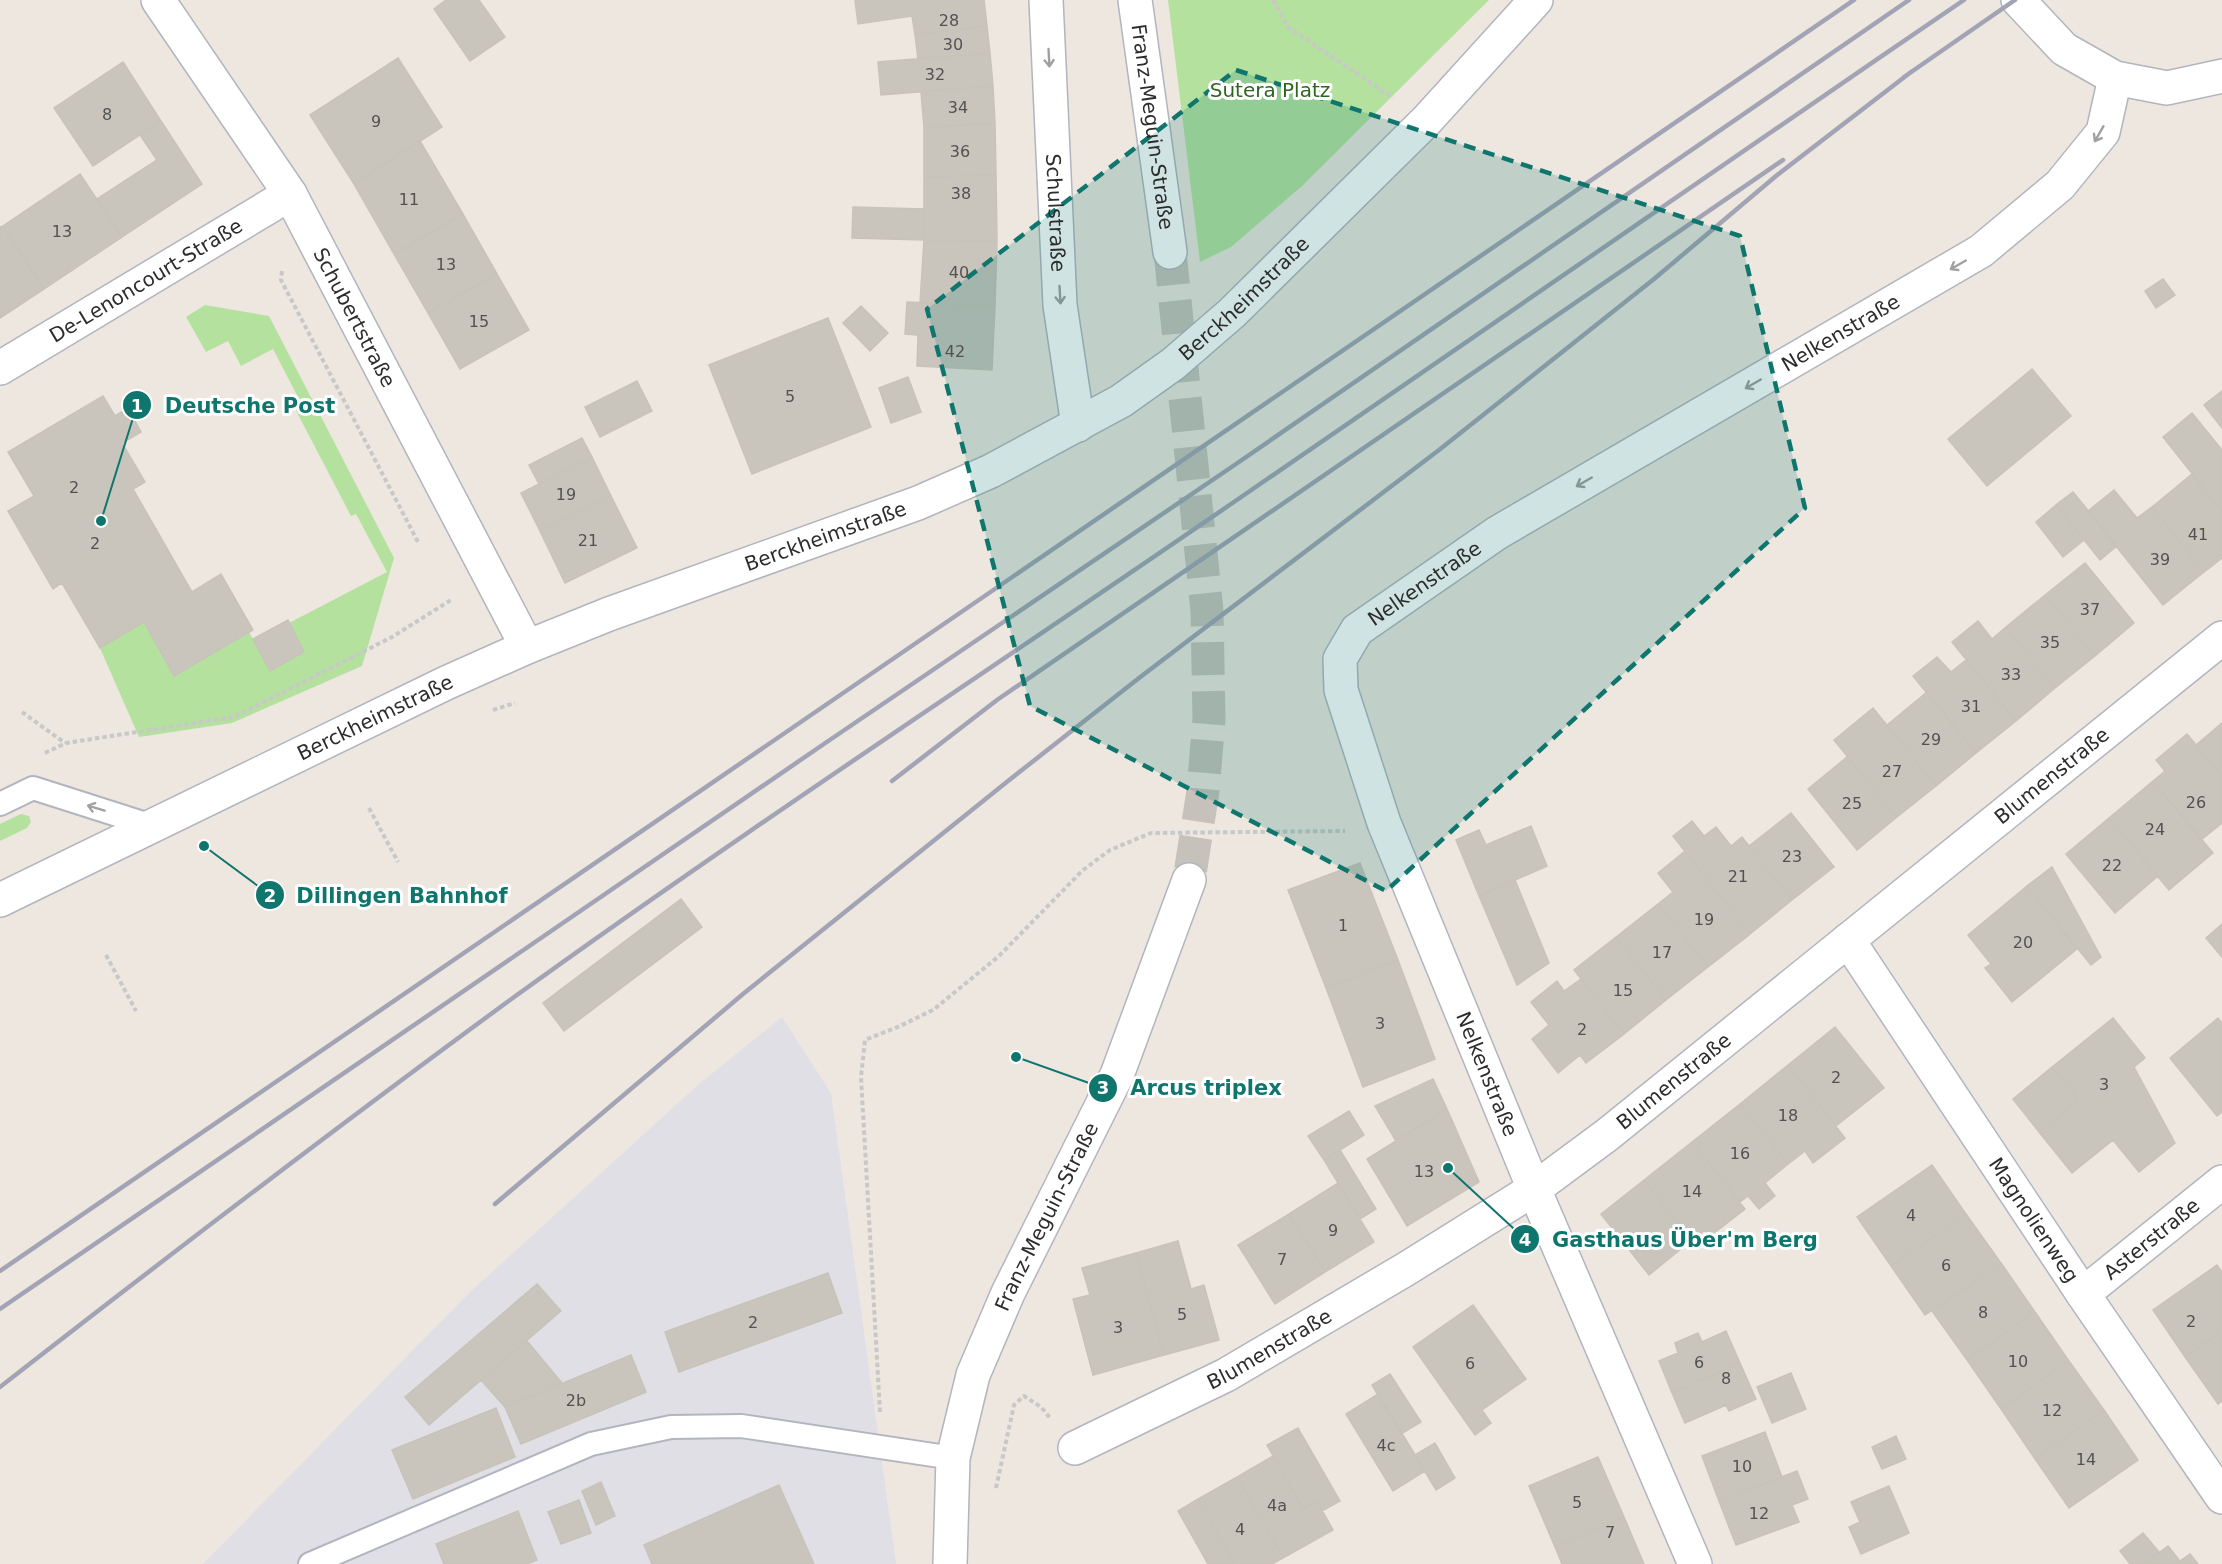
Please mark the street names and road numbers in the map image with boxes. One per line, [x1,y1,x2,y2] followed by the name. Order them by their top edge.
[1126,22,1179,231] street label: Franz-Meguin-Straße
[1041,153,1070,272] street label: Schulstraße
[45,213,247,348] street label: De-Lenoncourt-Straße
[1174,232,1314,366] street label: Berckheimstraße
[308,244,401,391] street label: Schubertstraße
[1777,289,1904,377] street label: Nelkenstraße
[741,496,910,576] street label: Berckheimstraße
[1363,536,1486,631] street label: Nelkenstraße
[293,670,457,766] street label: Berckheimstraße
[1990,722,2114,829] street label: Blumenstraße
[1451,1008,1523,1140] street label: Nelkenstraße
[1612,1028,1736,1135] street label: Blumenstraße
[990,1118,1103,1315] street label: Franz-Meguin-Straße
[1984,1153,2084,1287] street label: Magnolienweg
[2099,1193,2204,1285] street label: Asterstraße
[1203,1304,1336,1394] street label: Blumenstraße

